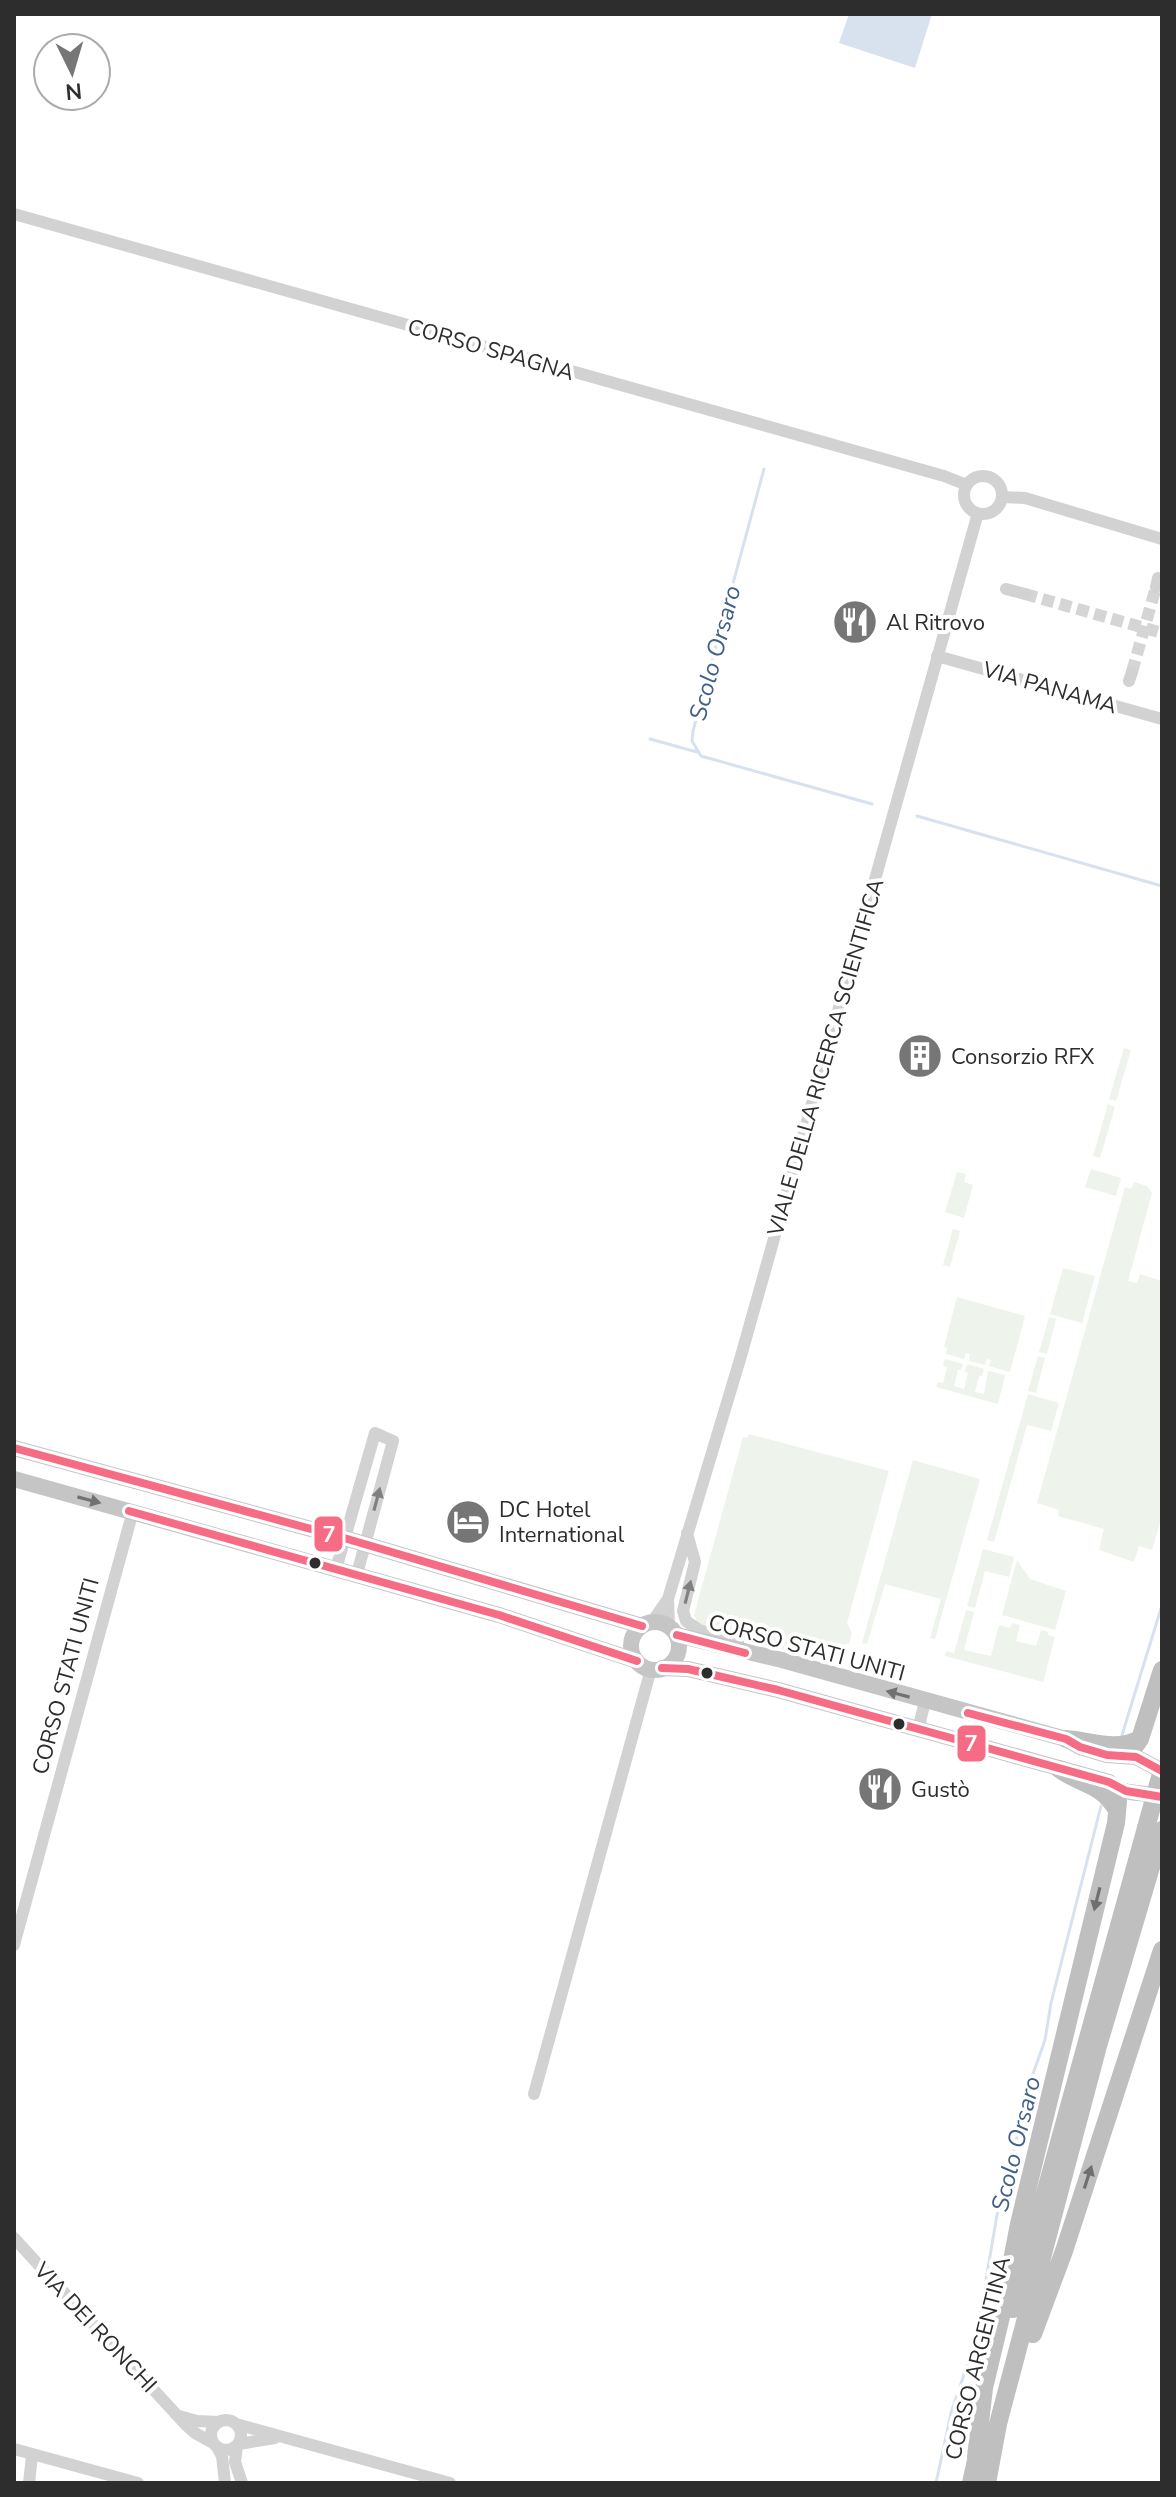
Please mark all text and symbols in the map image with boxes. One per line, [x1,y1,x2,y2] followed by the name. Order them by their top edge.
[32,32,112,112] north arrow
[64,75,83,107] text: N
[404,312,577,388] street label: CORSO SPAGNA
[682,582,748,724] water label: Scolo Orsaro
[831,598,879,646] restaurant icon: Al Ritrovo
[886,608,985,638] place label: Al Ritrovo
[978,654,1120,721] street label: VIA PANAMA
[760,875,891,1240] street label: VIALE DELLA RICERCA SCIENTIFICA
[896,1032,944,1080] building icon: Consorzio RFX
[951,1042,1095,1072] place label: Consorzio RFX
[372,1487,384,1512] one-way arrow
[77,1494,102,1506] one-way arrow
[499,1495,625,1550] place label: DC Hotel International
[444,1498,492,1546] hotel icon: DC Hotel International
[313,1515,344,1553] line badge: 7
[322,1520,336,1550] text: 7
[307,1555,323,1571] unlabelled marker
[25,1575,107,1778] street label: CORSO STATI UNITI
[682,1580,694,1605] one-way arrow
[705,1607,908,1689] street label: CORSO STATI UNITI
[699,1665,715,1681] unlabelled marker
[886,1687,910,1700] one-way arrow
[891,1716,907,1732] unlabelled marker
[956,1724,987,1763] line badge: 7
[964,1729,978,1759] text: 7
[856,1765,904,1813] restaurant icon: Gustò
[911,1775,970,1805] place label: Gustò
[1091,1887,1103,1912] one-way arrow
[984,2073,1048,2215] water label: Scolo Orsaro
[1082,2165,1094,2189] one-way arrow
[938,2253,1018,2463] street label: CORSO ARGENTINA
[26,2255,163,2399] street label: VIA DEI RONCHI

